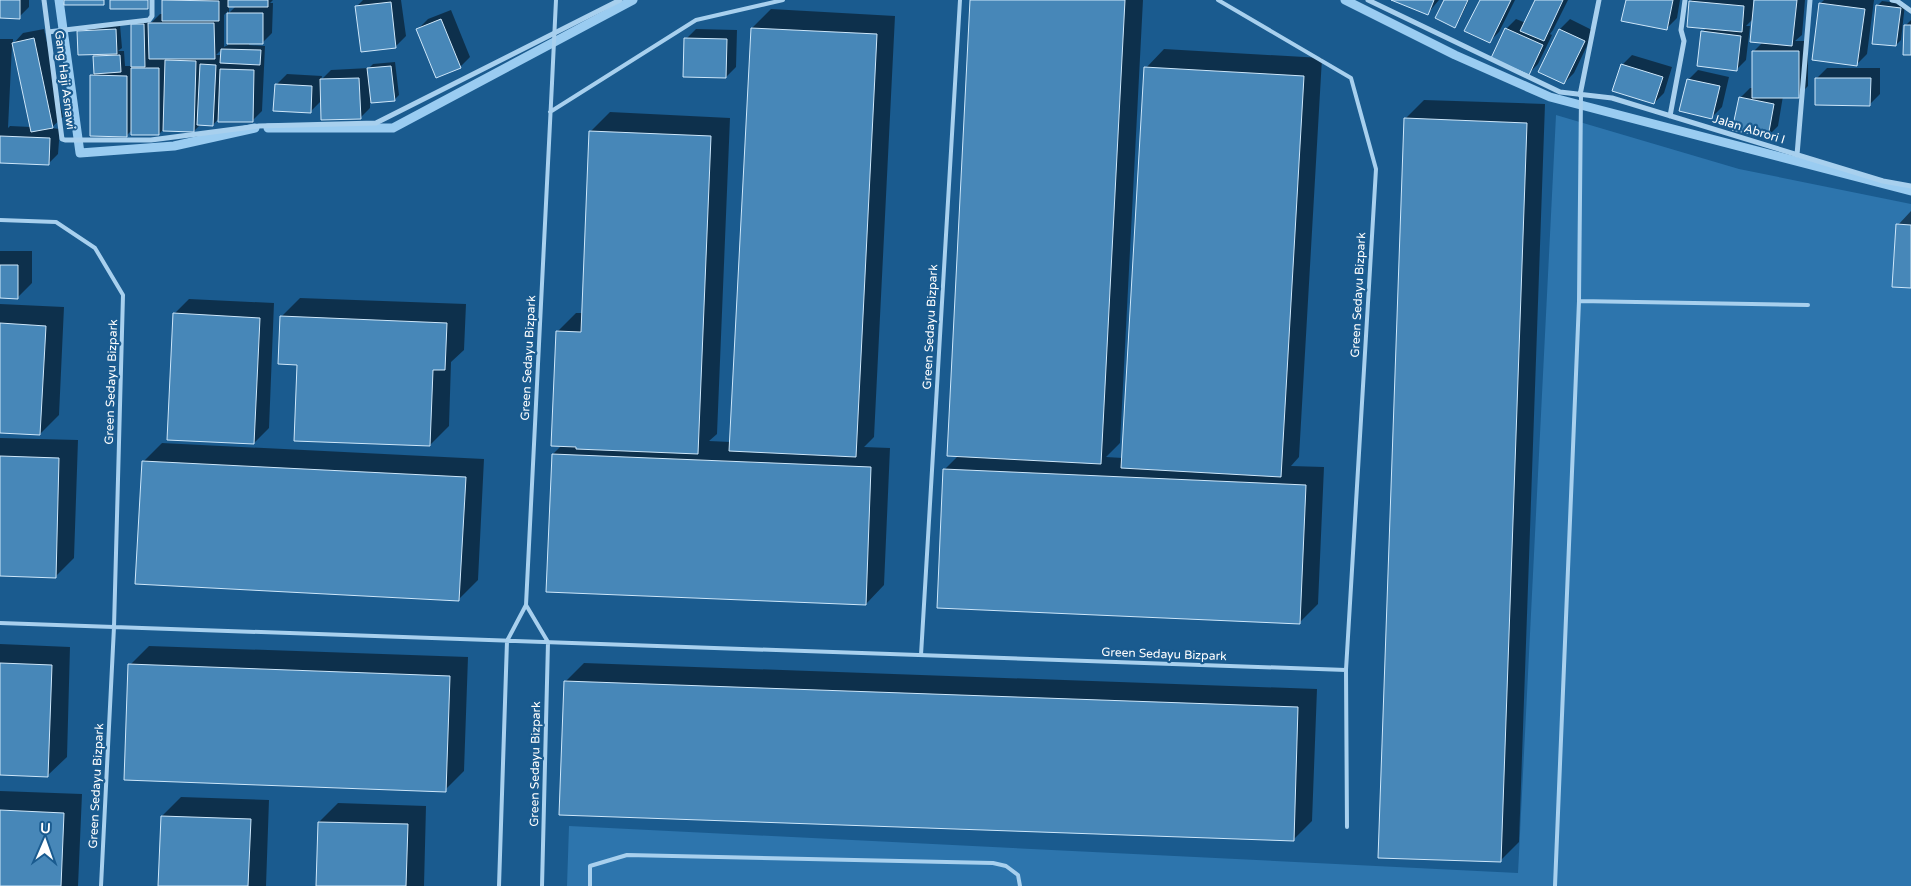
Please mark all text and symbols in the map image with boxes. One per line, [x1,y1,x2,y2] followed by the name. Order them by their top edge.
[52,30,78,130] street label: Gang Haji Asnawi
[1711,111,1787,147] street label: Jalan Abrori I
[1348,232,1368,358] street label: Green Sedayu Bizpark
[920,264,940,390] street label: Green Sedayu Bizpark
[518,295,538,421] street label: Green Sedayu Bizpark
[102,319,120,445] street label: Green Sedayu Bizpark
[1101,645,1227,663] street label: Green Sedayu Bizpark
[527,701,543,827] street label: Green Sedayu Bizpark
[86,723,106,849] street label: Green Sedayu Bizpark
[20,816,70,866] north arrow
[40,820,51,837] text: U

